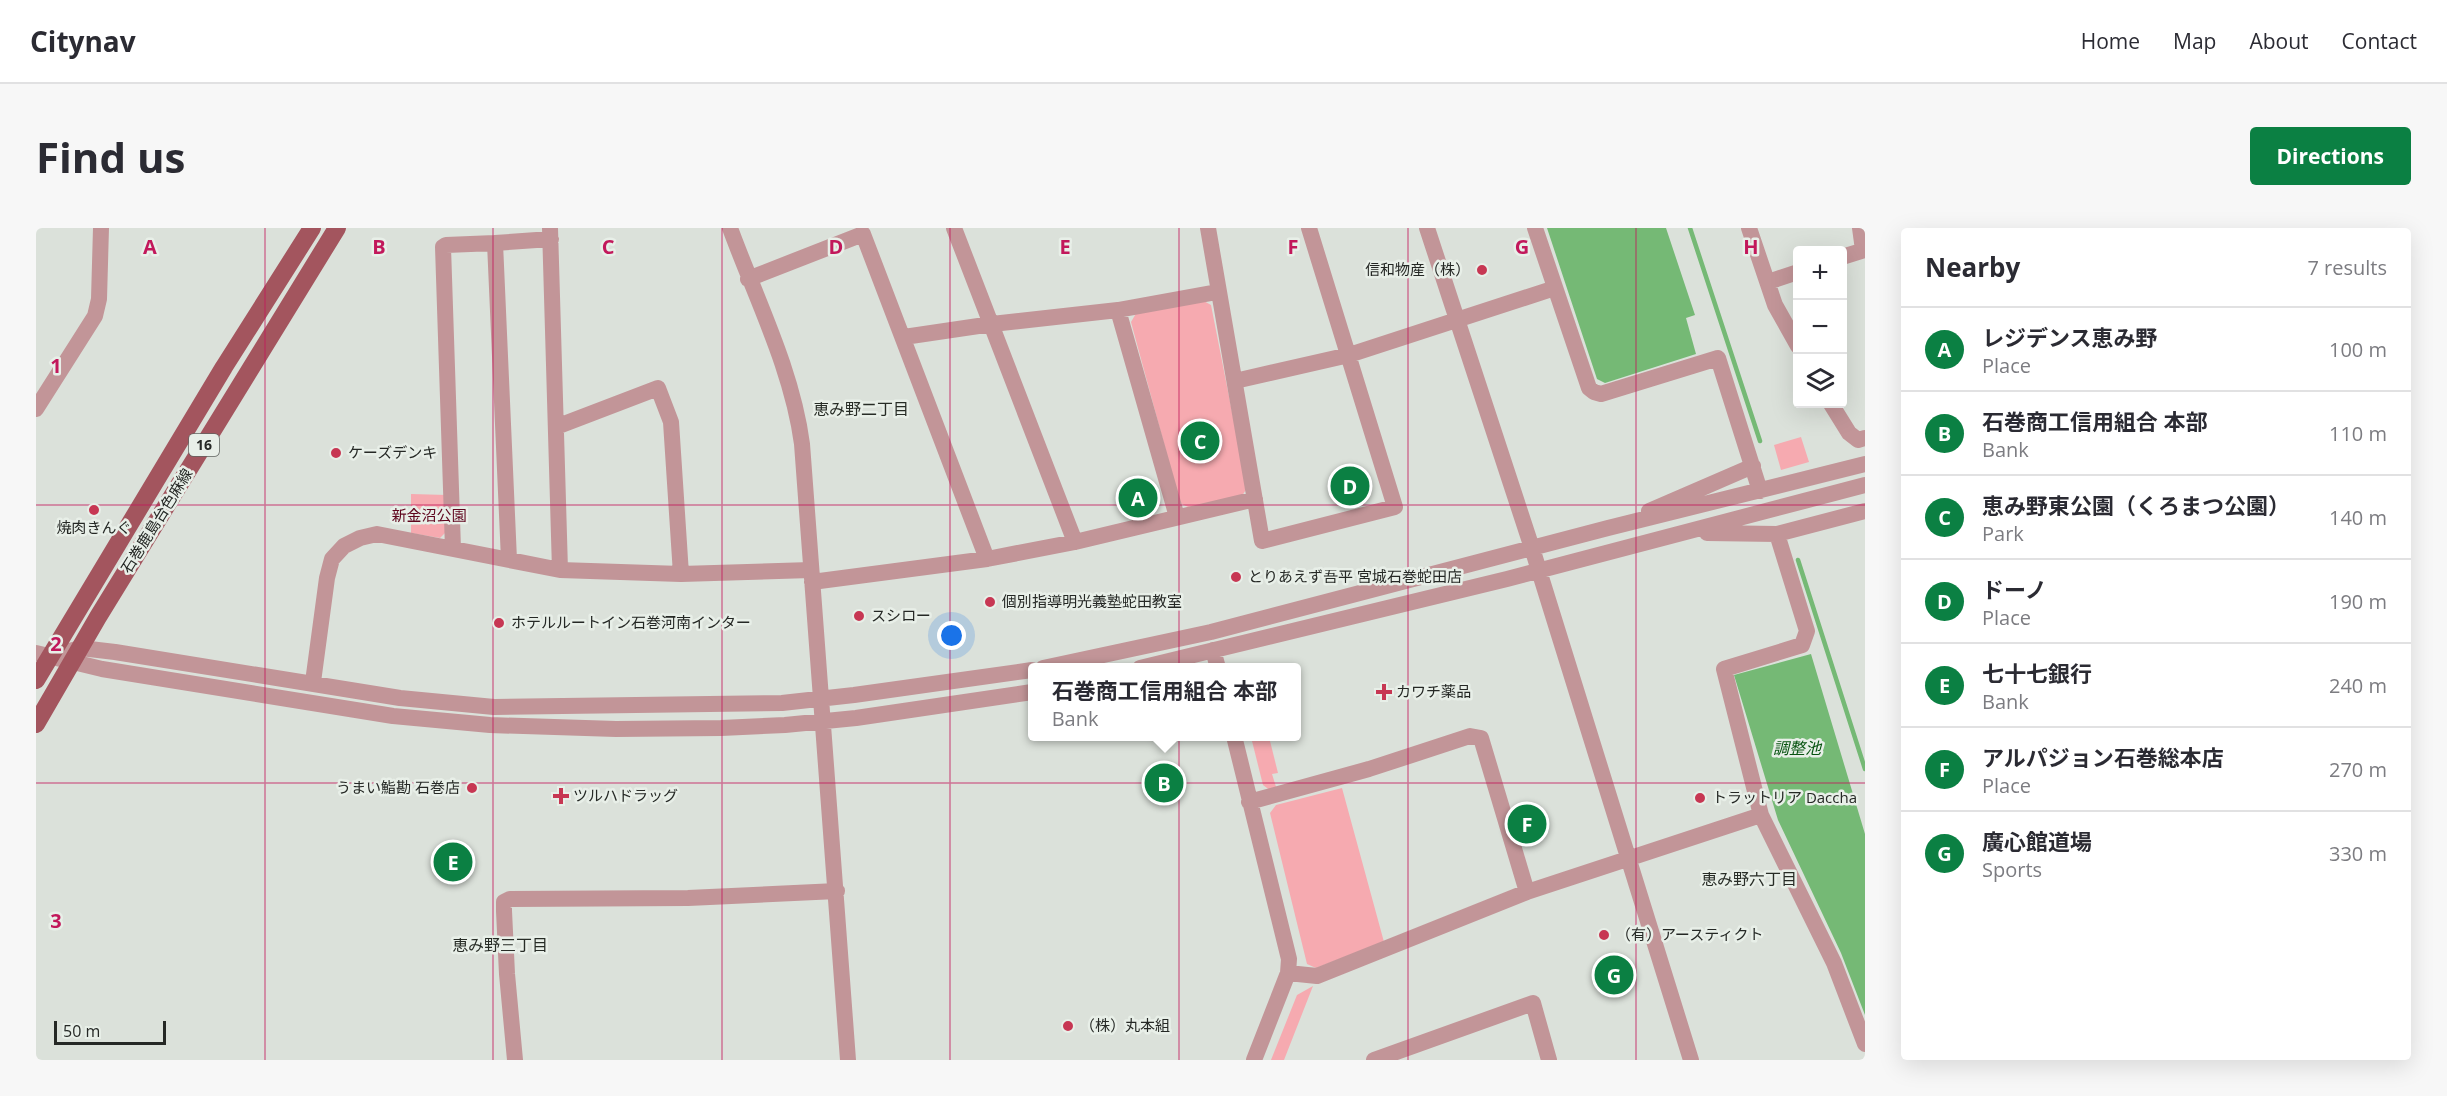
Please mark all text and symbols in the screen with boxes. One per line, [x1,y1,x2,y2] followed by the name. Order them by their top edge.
[30,22,136,60] text: Citynav
[2081,27,2140,55] text: Home
[2173,27,2216,55] text: Map
[2249,27,2309,55] text: About
[2342,27,2417,55] text: Contact
[2250,127,2411,185] button: Directions
[36,128,185,185] text: Find us
[143,233,157,260] text: A
[372,233,386,260] text: B
[602,233,615,260] text: C
[829,233,843,260] text: D
[1059,233,1071,260] text: E
[1288,233,1298,260] text: F
[1515,233,1529,260] text: G
[1743,233,1759,260] text: H
[1793,246,1847,408] map controls
[1793,246,1847,300] button: +
[1925,249,2020,285] text: Nearby
[2307,254,2387,281] text: 7 results
[1365,259,1470,279] place label: 信和物産（株）
[1475,263,1489,277] marker: 信和物産（株）
[1793,300,1847,354] button: −
[1982,322,2158,352] text: レジデンス恵み野
[1938,336,1951,363] text: A
[2329,336,2387,363] text: 100 m
[50,352,62,379] text: 1
[1982,352,2031,379] text: Place
[1793,354,1847,408] button: layers
[813,398,909,420] district label: 恵み野二丁目
[1982,406,2208,436] text: 石巻商工信用組合 本部
[1180,418,1220,464] pin: C
[1938,420,1951,447] text: B
[2329,420,2387,447] text: 110 m
[189,434,219,456] road number: 16
[1982,436,2029,463] text: Bank
[348,442,437,462] place label: ケーズデンキ
[329,446,343,460] marker: ケーズデンキ
[116,464,196,577] street label: 石巻鹿島台色麻線
[1330,464,1370,508] pin: D
[1118,476,1158,520] pin: A
[1982,490,2290,520] text: 恵み野東公園（くろまつ公園）
[87,503,101,517] marker: 焼肉きんぐ
[1938,504,1951,531] text: C
[2329,504,2387,531] text: 140 m
[391,505,467,525] park label: 新金沼公園
[56,517,132,537] place label: 焼肉きんぐ
[1982,520,2024,547] text: Park
[1248,566,1462,586] place label: とりあえず吾平 宮城石巻蛇田店
[1229,570,1243,584] marker: とりあえず吾平 宮城石巻蛇田店
[1982,574,2047,604] text: ドーノ
[1937,588,1952,615] text: D
[2329,588,2387,615] text: 190 m
[1002,591,1182,611] place label: 個別指導明光義塾蛇田教室
[983,595,997,609] marker: 個別指導明光義塾蛇田教室
[1982,604,2031,631] text: Place
[871,605,931,625] place label: スシロー
[852,609,866,623] marker: スシロー
[511,612,751,632] place label: ホテルルートイン石巻河南インター
[492,616,506,630] marker: ホテルルートイン石巻河南インター
[937,621,966,650] your location
[50,630,62,657] text: 2
[1982,658,2092,688] text: 七十七銀行
[1028,663,1301,741] popup
[1939,672,1950,699] text: E
[2329,672,2387,699] text: 240 m
[1052,675,1277,705] text: 石巻商工信用組合 本部
[1396,681,1471,701] place label: カワチ薬品
[1377,685,1391,699] marker: カワチ薬品
[1982,688,2029,715] text: Bank
[1052,705,1098,732] text: Bank
[1773,737,1823,759] water label: 調整池
[1982,742,2224,772] text: アルパジョン石巻総本店
[1939,756,1950,783] text: F
[2329,756,2387,783] text: 270 m
[1144,760,1184,806] pin: B
[1982,772,2031,799] text: Place
[336,777,460,797] place label: うまい鮨勘 石巻店
[465,781,479,795] marker: うまい鮨勘 石巻店
[573,785,678,805] place label: ツルハドラッグ
[1712,787,1857,807] place label: トラットリア Daccha
[554,789,568,803] marker: ツルハドラッグ
[1693,791,1707,805] marker: トラットリア Daccha
[1508,802,1546,846] pin: F
[1982,826,2092,856] text: 廣心館道場
[434,840,472,884] pin: E
[1937,840,1952,867] text: G
[2329,840,2387,867] text: 330 m
[1982,856,2042,883] text: Sports
[1701,868,1797,890] district label: 恵み野六丁目
[50,907,62,934] text: 3
[1616,924,1763,944] place label: （有）アースティクト
[1597,928,1611,942] marker: （有）アースティクト
[452,934,548,956] district label: 恵み野三丁目
[1594,952,1634,998] pin: G
[1080,1015,1170,1035] place label: （株）丸本組
[54,1018,166,1046] scale bar
[1061,1019,1075,1033] marker: （株）丸本組
[63,1020,100,1042] text: 50 m

